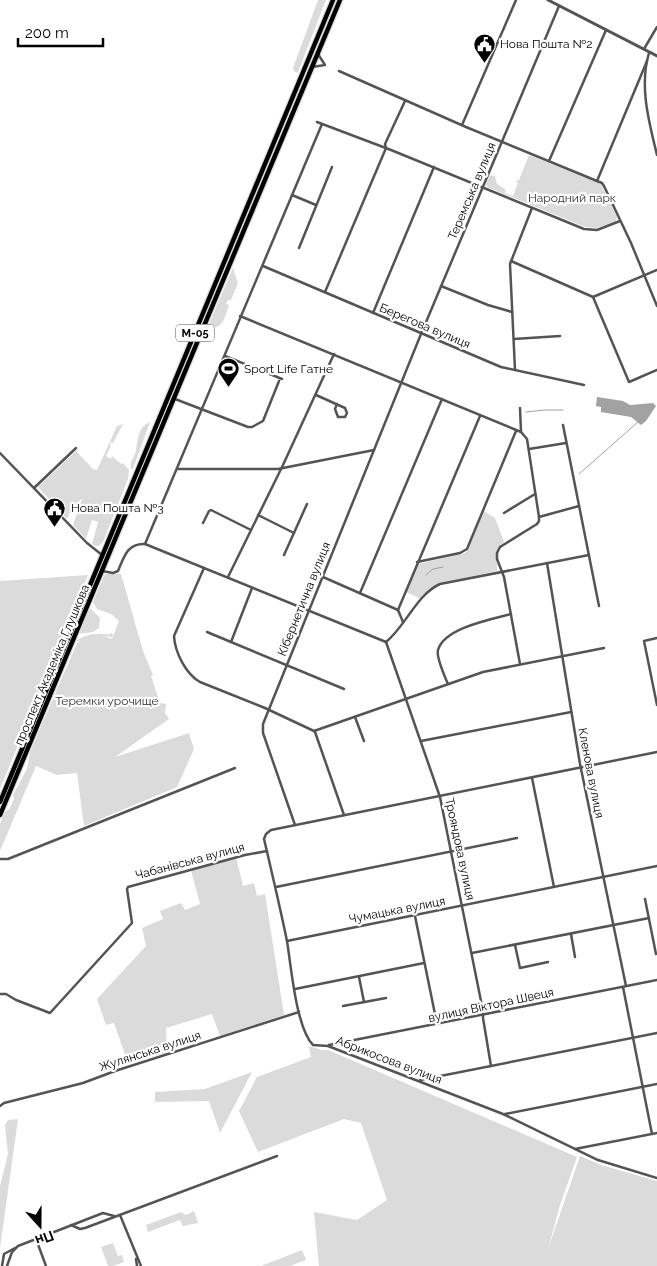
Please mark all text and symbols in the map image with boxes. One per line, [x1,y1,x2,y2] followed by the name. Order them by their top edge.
[18,15,102,47] scale bar
[25,24,69,42] text: 200 m
[472,32,496,63] public building icon: Нова Пошта №2
[500,37,592,51] place label: Нова Пошта №2
[445,140,499,242] street label: Теремська вулиця
[528,191,616,205] park label: Народний парк
[377,301,473,351] street label: Берегова вулиця
[176,324,214,342] road number: М-05
[216,357,240,388] sports icon: Sport Life Гатне
[244,362,333,376] place label: Sport Life Гатне
[43,496,67,527] public building icon: Нова Пошта №3
[71,501,164,515] place label: Нова Пошта №3
[275,540,333,658] street label: Кібернетична вулиця
[12,583,92,747] street label: проспект Академіка Глушкова
[55,694,159,708] park label: Теремки урочище
[575,727,607,819] street label: Кленова вулиця
[442,797,478,901] street label: Трояндова вулиця
[134,840,246,882] street label: Чабанівська вулиця
[348,894,446,926] street label: Чумацька вулиця
[427,985,555,1025] street label: вулиця Віктора Швеця
[97,1028,203,1074] street label: Жулянська вулиця
[334,1033,444,1087] street label: Абрикосова вулиця
[15,1201,65,1251] north arrow
[33,1227,56,1249] text: Пн

